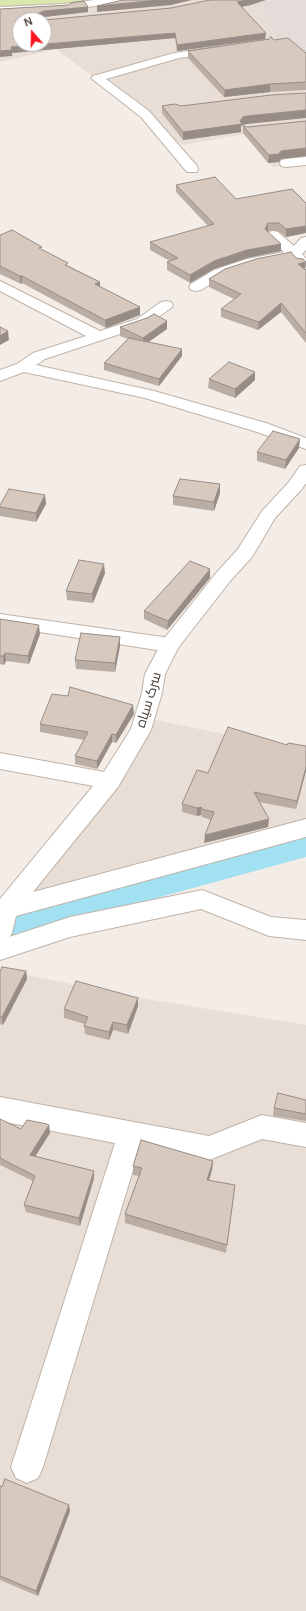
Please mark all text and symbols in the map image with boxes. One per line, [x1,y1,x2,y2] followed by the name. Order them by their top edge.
[12,12,52,52] north arrow
[22,13,34,30] text: N
[133,670,165,730] street label: سرک سیاه

